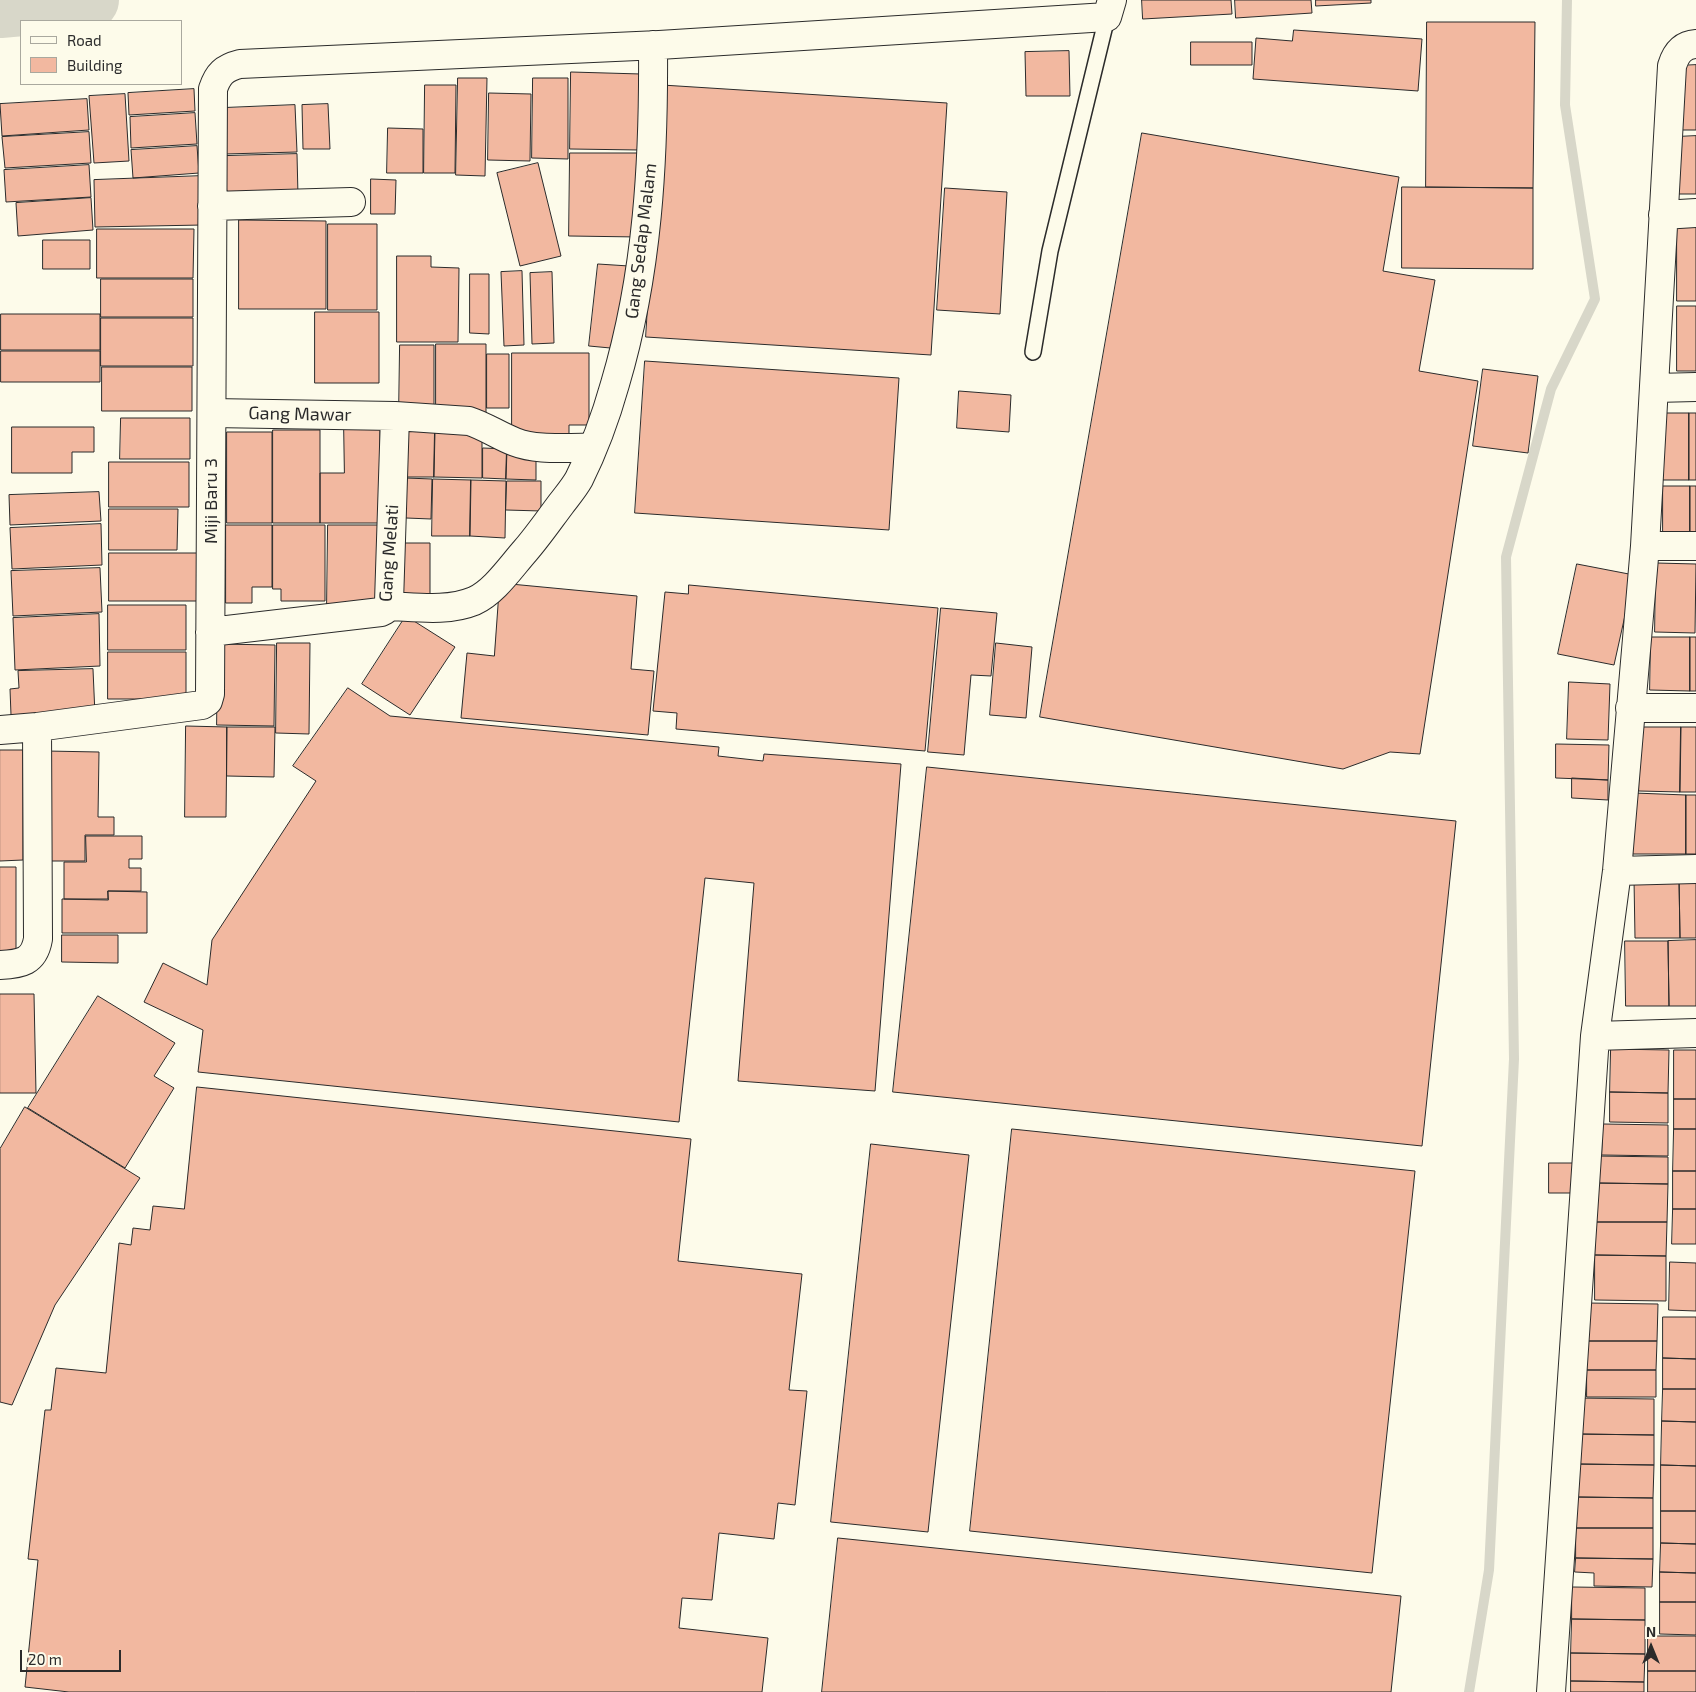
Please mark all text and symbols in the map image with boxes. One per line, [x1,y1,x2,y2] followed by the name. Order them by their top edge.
[20,20,182,85] legend
[67,31,102,49] text: Road
[67,56,122,74] text: Building
[621,162,661,320] street label: Gang Sedap Malam
[248,402,352,426] street label: Gang Mawar
[200,458,222,544] street label: Miji Baru 3
[375,504,403,602] street label: Gang Melati
[1626,1622,1676,1672] north arrow
[1646,1623,1656,1640] text: N
[22,1640,124,1672] scale bar
[28,1650,62,1668] text: 20 m

